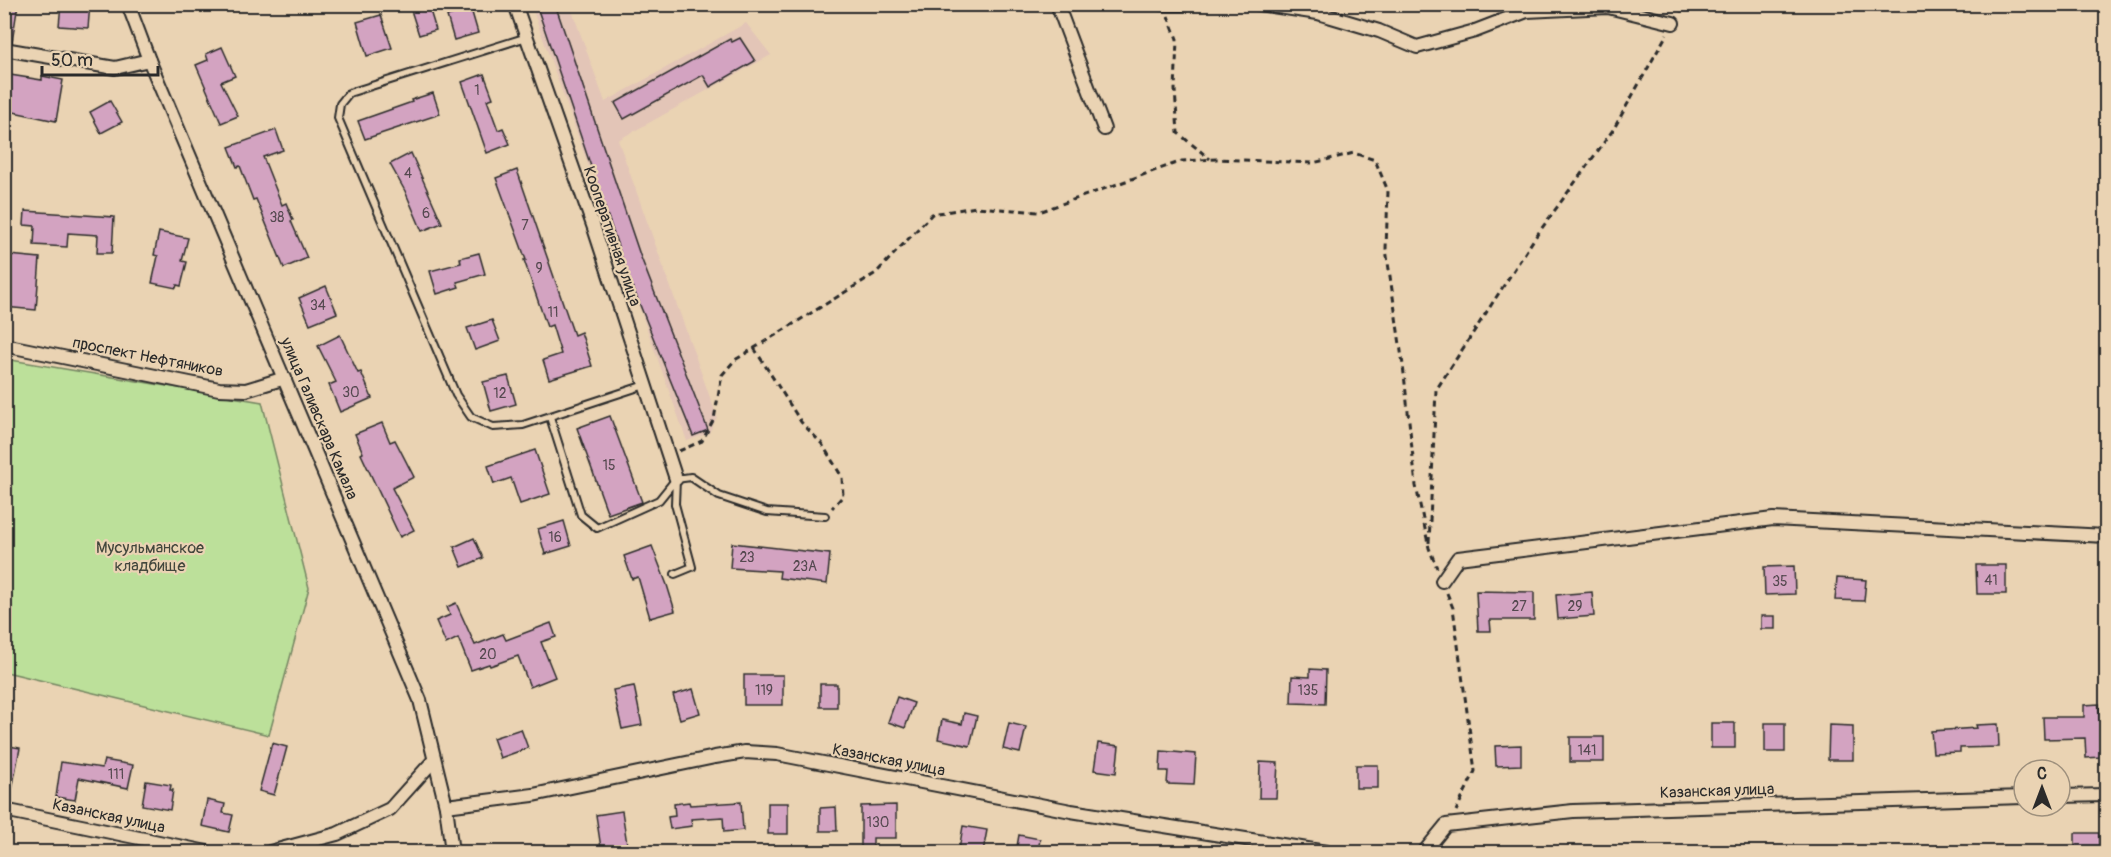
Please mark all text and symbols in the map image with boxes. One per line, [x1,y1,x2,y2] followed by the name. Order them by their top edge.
[42,39,158,77] scale bar
[51,49,93,72] text: 50 m
[474,82,480,99] house number: 1
[579,164,645,309] street label: Кооперативная улица
[404,165,412,182] house number: 4
[422,205,430,222] house number: 6
[270,209,284,226] house number: 38
[521,217,529,234] house number: 7
[535,260,543,277] house number: 9
[310,297,326,314] house number: 34
[548,304,558,321] house number: 11
[71,333,225,381] street label: проспект Нефтяников
[275,333,362,502] street label: улица Галиаскара Камала
[342,384,360,401] house number: 30
[493,385,507,402] house number: 12
[602,457,616,474] house number: 15
[548,529,562,546] house number: 16
[96,538,204,576] park label: Мусульманское кладбище
[739,549,755,566] house number: 23
[793,558,817,575] house number: 23А
[1984,572,1998,589] house number: 41
[1772,573,1788,590] house number: 35
[1511,598,1527,615] house number: 27
[1567,598,1583,615] house number: 29
[479,646,497,663] house number: 20
[755,682,773,699] house number: 119
[1298,682,1318,699] house number: 135
[831,739,947,781] street label: Казанская улица
[1577,742,1597,759] house number: 141
[2012,758,2072,818] north arrow
[2037,764,2047,784] text: С
[108,766,124,783] house number: 111
[1660,779,1775,803] street label: Казанская улица
[51,794,167,838] street label: Казанская улица
[867,814,889,831] house number: 130

